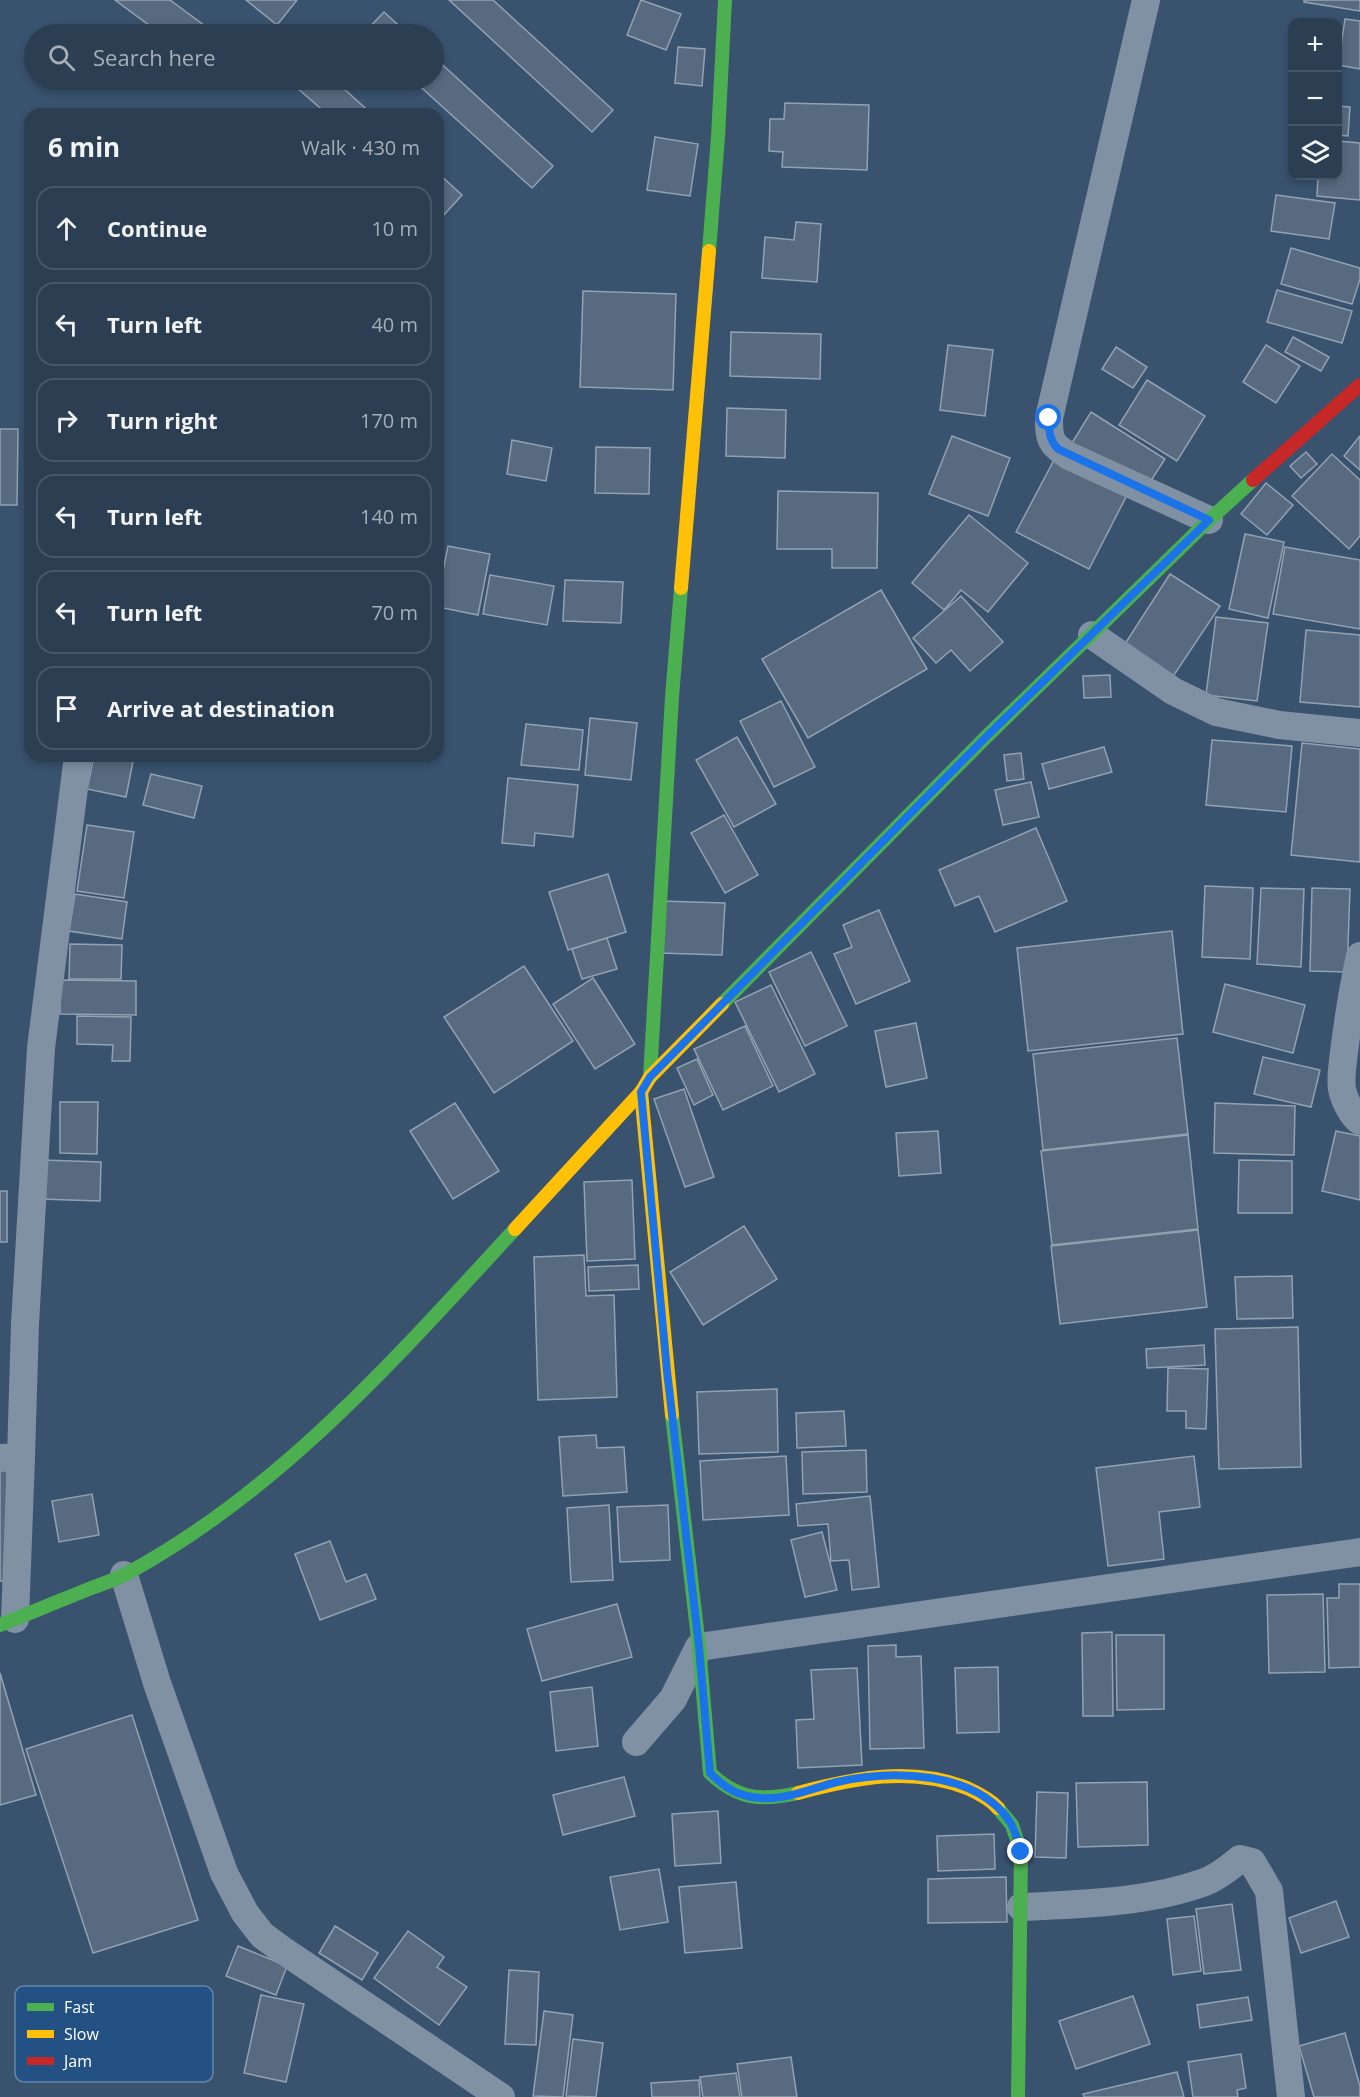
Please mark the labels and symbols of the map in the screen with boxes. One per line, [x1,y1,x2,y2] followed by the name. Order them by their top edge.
[1035,404,1061,430] route start
[1007,1838,1033,1864] route end
[15,1986,213,2082] legend
[64,1996,95,2018] text: Fast
[64,2023,99,2045] text: Slow
[62,2050,92,2072] text: Jam

